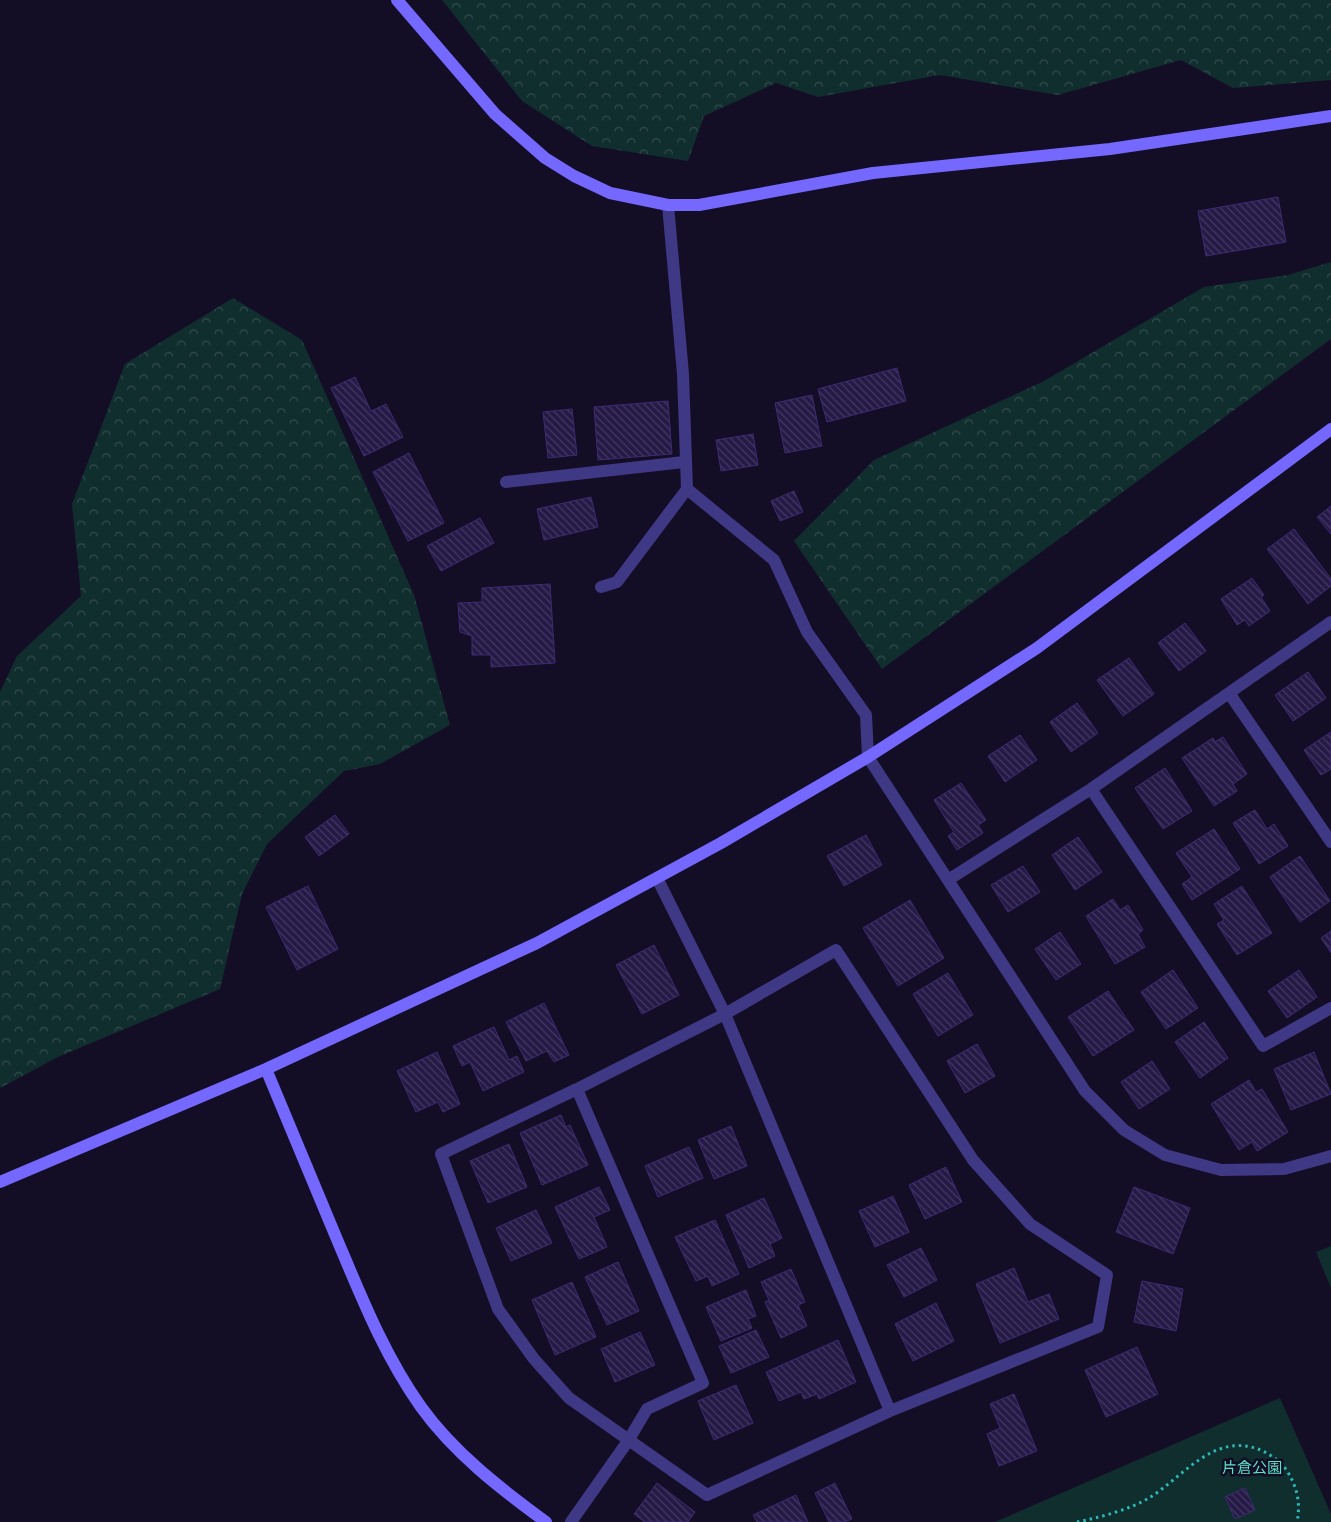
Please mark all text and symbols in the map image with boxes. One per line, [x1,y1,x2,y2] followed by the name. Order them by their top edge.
[1222,1458,1282,1477] park label: 片倉公園

